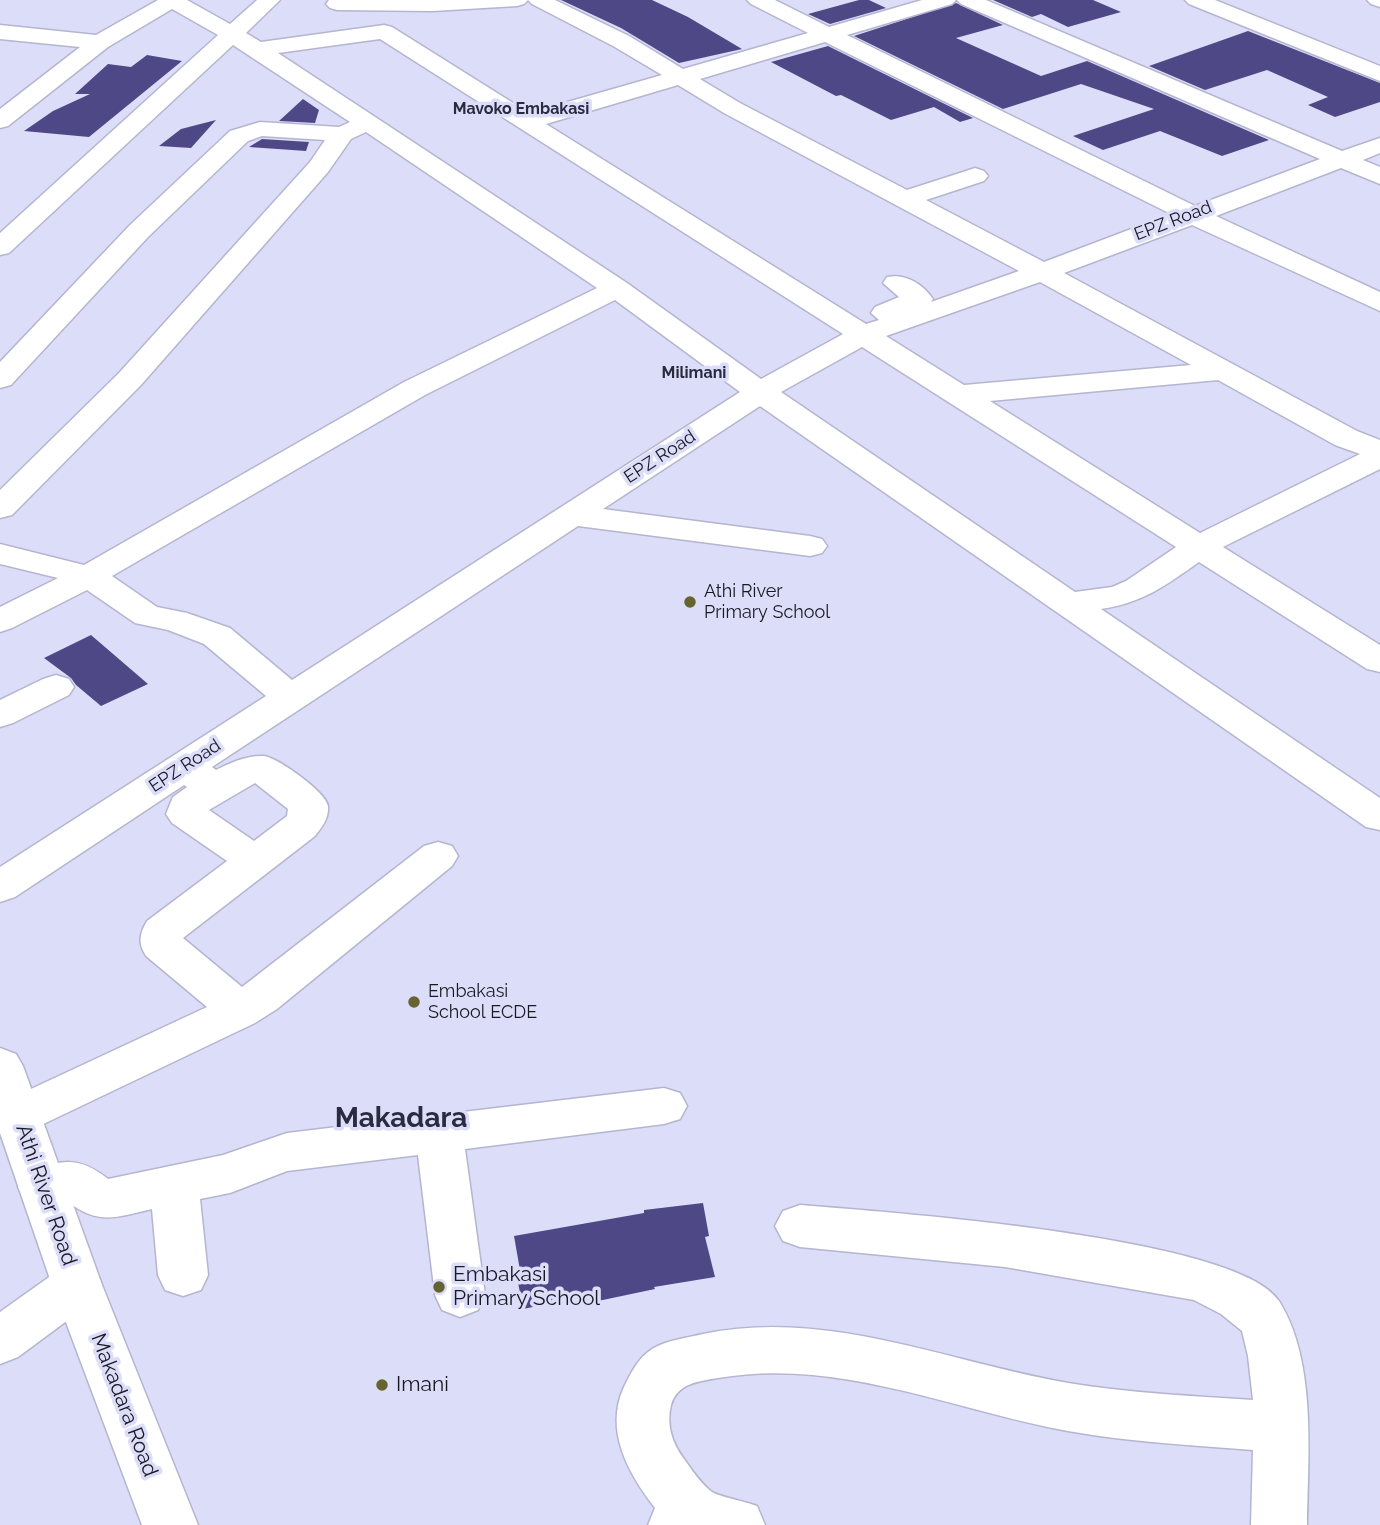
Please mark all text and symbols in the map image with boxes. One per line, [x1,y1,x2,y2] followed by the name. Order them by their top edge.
[453,99,589,119] district label: Mavoko Embakasi
[1131,196,1215,246] street label: EPZ Road
[662,363,726,383] district label: Milimani
[620,426,700,488] street label: EPZ Road
[704,581,830,624] place label: Athi River Primary School
[682,594,698,610] marker: Athi River Primary School
[145,735,225,797] street label: EPZ Road
[428,981,537,1024] place label: Embakasi School ECDE
[406,994,422,1010] marker: Embakasi School ECDE
[335,1102,467,1136] district label: Makadara
[10,1121,82,1269] street label: Athi River Road
[453,1262,600,1312] place label: Embakasi Primary School
[431,1279,447,1295] marker: Embakasi Primary School
[85,1330,163,1480] street label: Makadara Road
[396,1372,449,1398] place label: Imani
[374,1377,390,1393] marker: Imani

